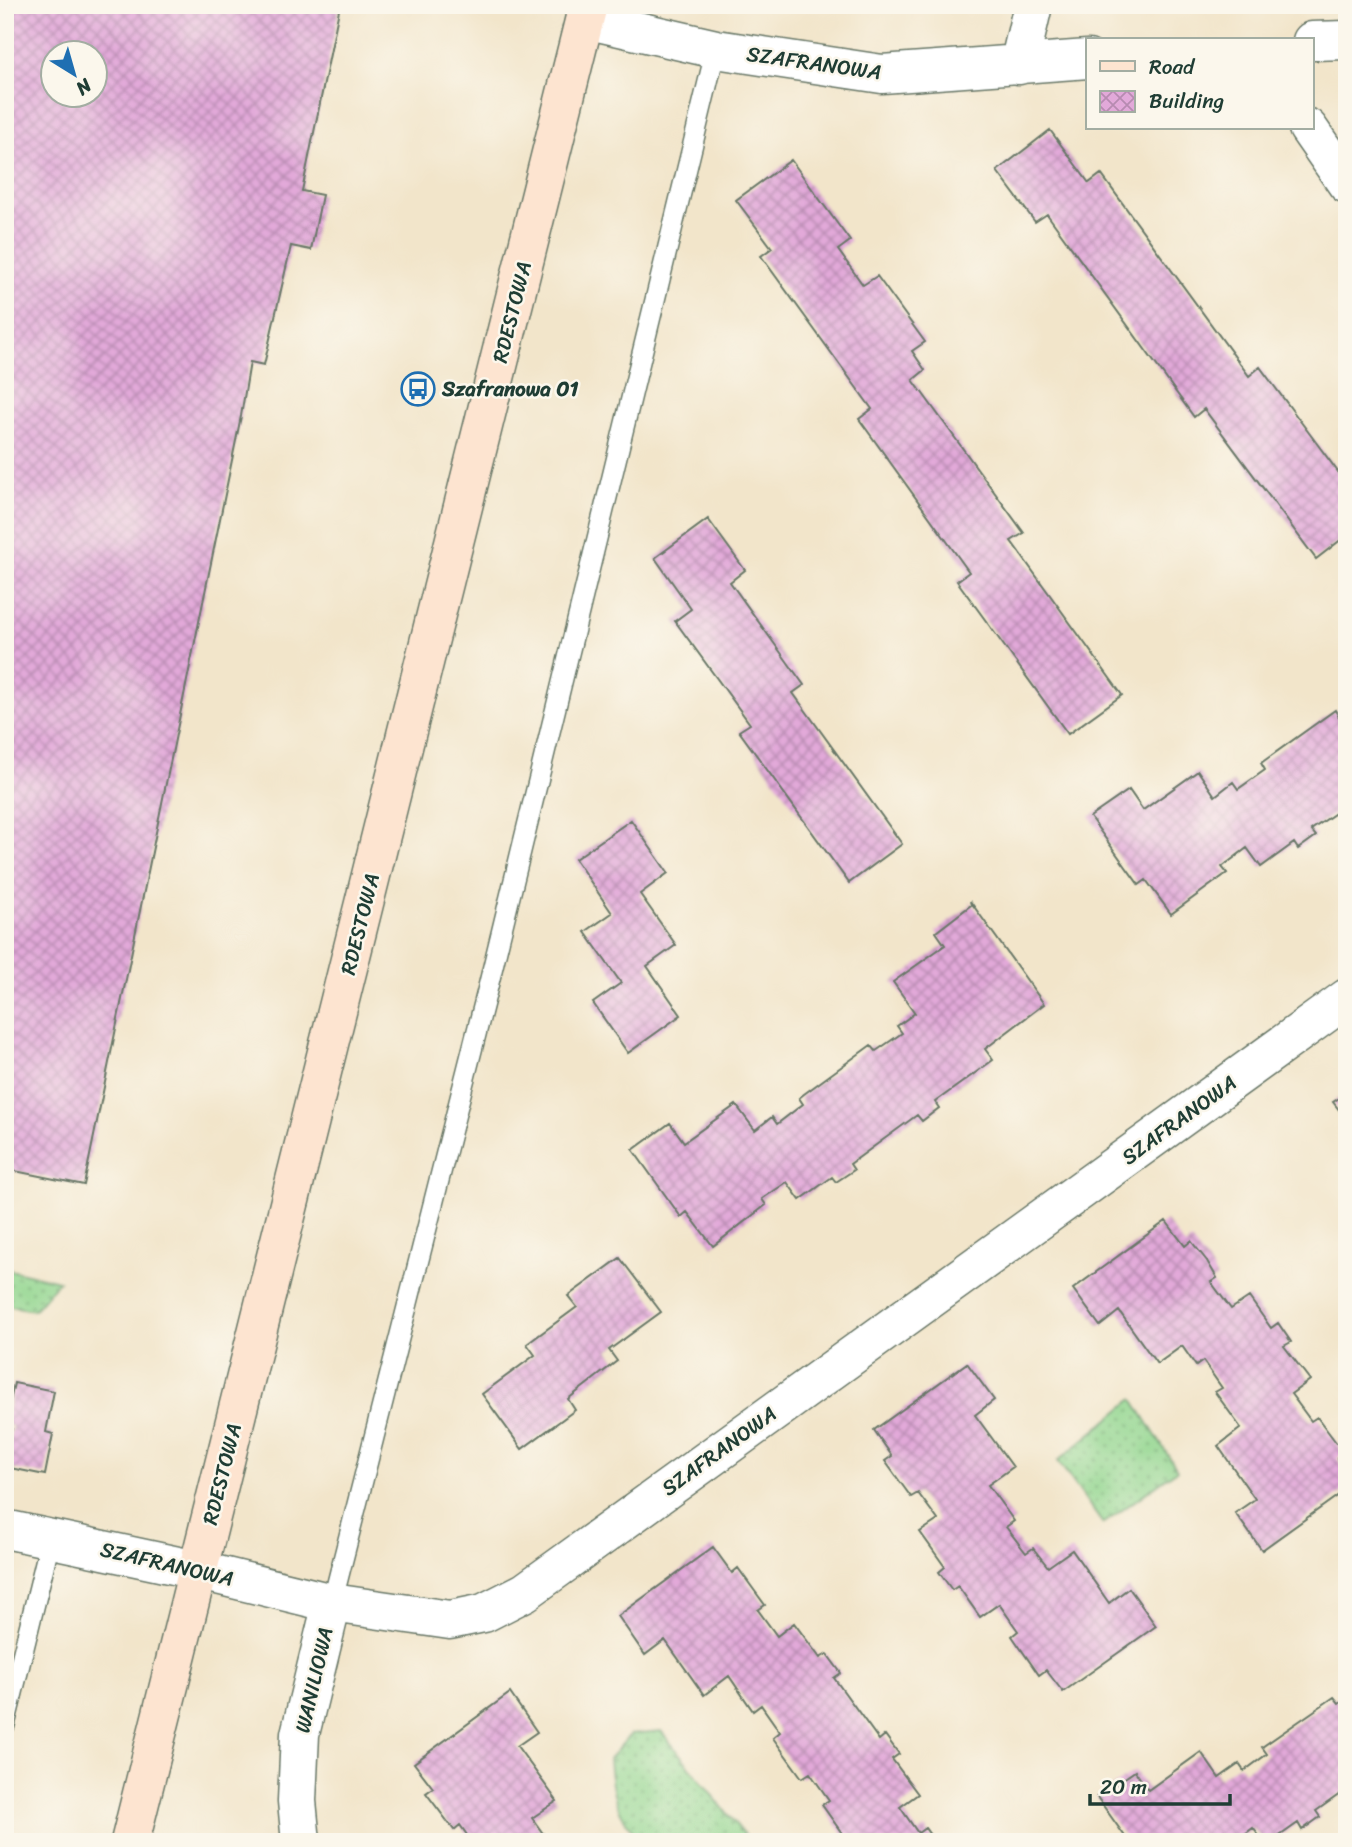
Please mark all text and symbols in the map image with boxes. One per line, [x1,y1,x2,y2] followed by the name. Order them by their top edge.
[744,35,884,91] street label: SZAFRANOWA
[38,38,108,108] north arrow
[1086,38,1314,130] legend
[1149,48,1196,86] text: Road
[68,69,100,105] text: N
[1149,82,1225,120] text: Building
[481,257,543,367] street label: RDESTOWA
[399,370,437,408] bus stop icon: Szafranowa 01
[441,370,578,408] place label: Szafranowa 01
[329,869,391,979] street label: RDESTOWA
[1113,1065,1245,1175] street label: SZAFRANOWA
[653,1396,785,1506] street label: SZAFRANOWA
[191,1419,253,1529] street label: RDESTOWA
[97,1530,237,1598] street label: SZAFRANOWA
[283,1623,345,1737] street label: WANILIOWA
[1090,1763,1230,1807] scale bar
[1100,1768,1147,1806] text: 20 m

